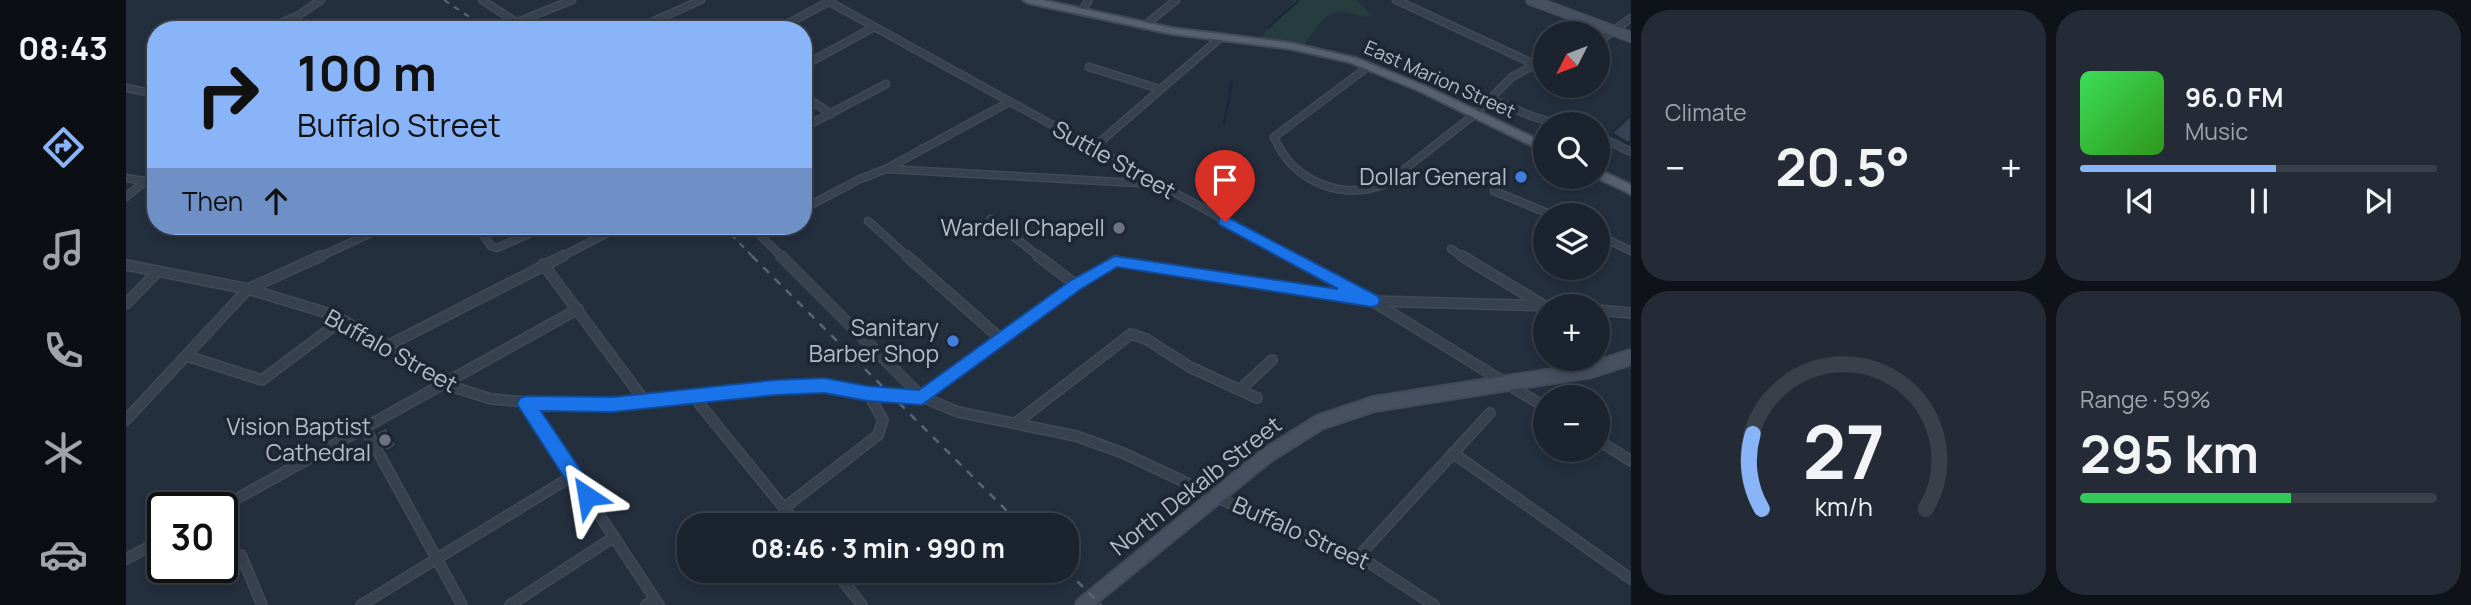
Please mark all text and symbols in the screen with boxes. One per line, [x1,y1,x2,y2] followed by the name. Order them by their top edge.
[1533,21,1610,98] north arrow
[1533,21,1610,462] map controls
[18,26,108,70] text: 08:43
[1360,34,1520,124] street label: East Marion Street
[297,39,437,106] text: 100 m
[182,49,273,140] icon: right
[2185,79,2283,115] text: 96.0 FM
[1665,96,1747,128] text: Climate
[297,103,501,147] text: Buffalo Street
[1047,112,1182,206] street label: Suttle Street
[1533,112,1610,189] button: search
[2185,115,2248,147] text: Music
[39,123,88,172] icon: directions
[1775,131,1910,202] text: 20.5°
[1665,141,1686,193] text: −
[2000,141,2022,193] text: +
[1195,150,1255,222] pin
[1359,160,1507,192] place label: Dollar General
[1206,161,1244,199] icon: arrive
[1513,169,1529,185] marker: Dollar General
[257,182,295,220] icon: ahead
[2121,182,2159,220] icon: previous
[2240,182,2278,220] icon: pause
[2359,182,2397,220] icon: next
[182,183,243,219] text: Then
[1533,203,1610,280] button: layers
[941,211,1105,243] place label: Wardell Chapell
[1111,220,1127,236] marker: Wardell Chapell
[39,225,88,274] icon: music
[1533,294,1610,371] button: +
[320,301,463,400] street label: Buffalo Street
[809,311,939,369] place label: Sanitary Barber Shop
[39,326,88,375] icon: phone
[945,333,961,349] marker: Sanitary Barber Shop
[2080,383,2211,415] text: Range · 59%
[1533,385,1610,462] button: −
[1802,401,1885,501] text: 27
[1103,408,1288,562] street label: North Dekalb Street
[227,410,371,468] place label: Vision Baptist Cathedral
[2080,418,2259,489] text: 295 km
[39,428,88,477] icon: climate
[377,432,393,448] marker: Vision Baptist Cathedral
[550,459,624,533] position arrow
[1228,488,1375,577] street label: Buffalo Street
[1814,489,1873,524] text: km/h
[147,492,238,583] speed limit sign: 30
[39,530,88,579] icon: car
[751,530,1005,566] text: 08:46 · 3 min · 990 m

